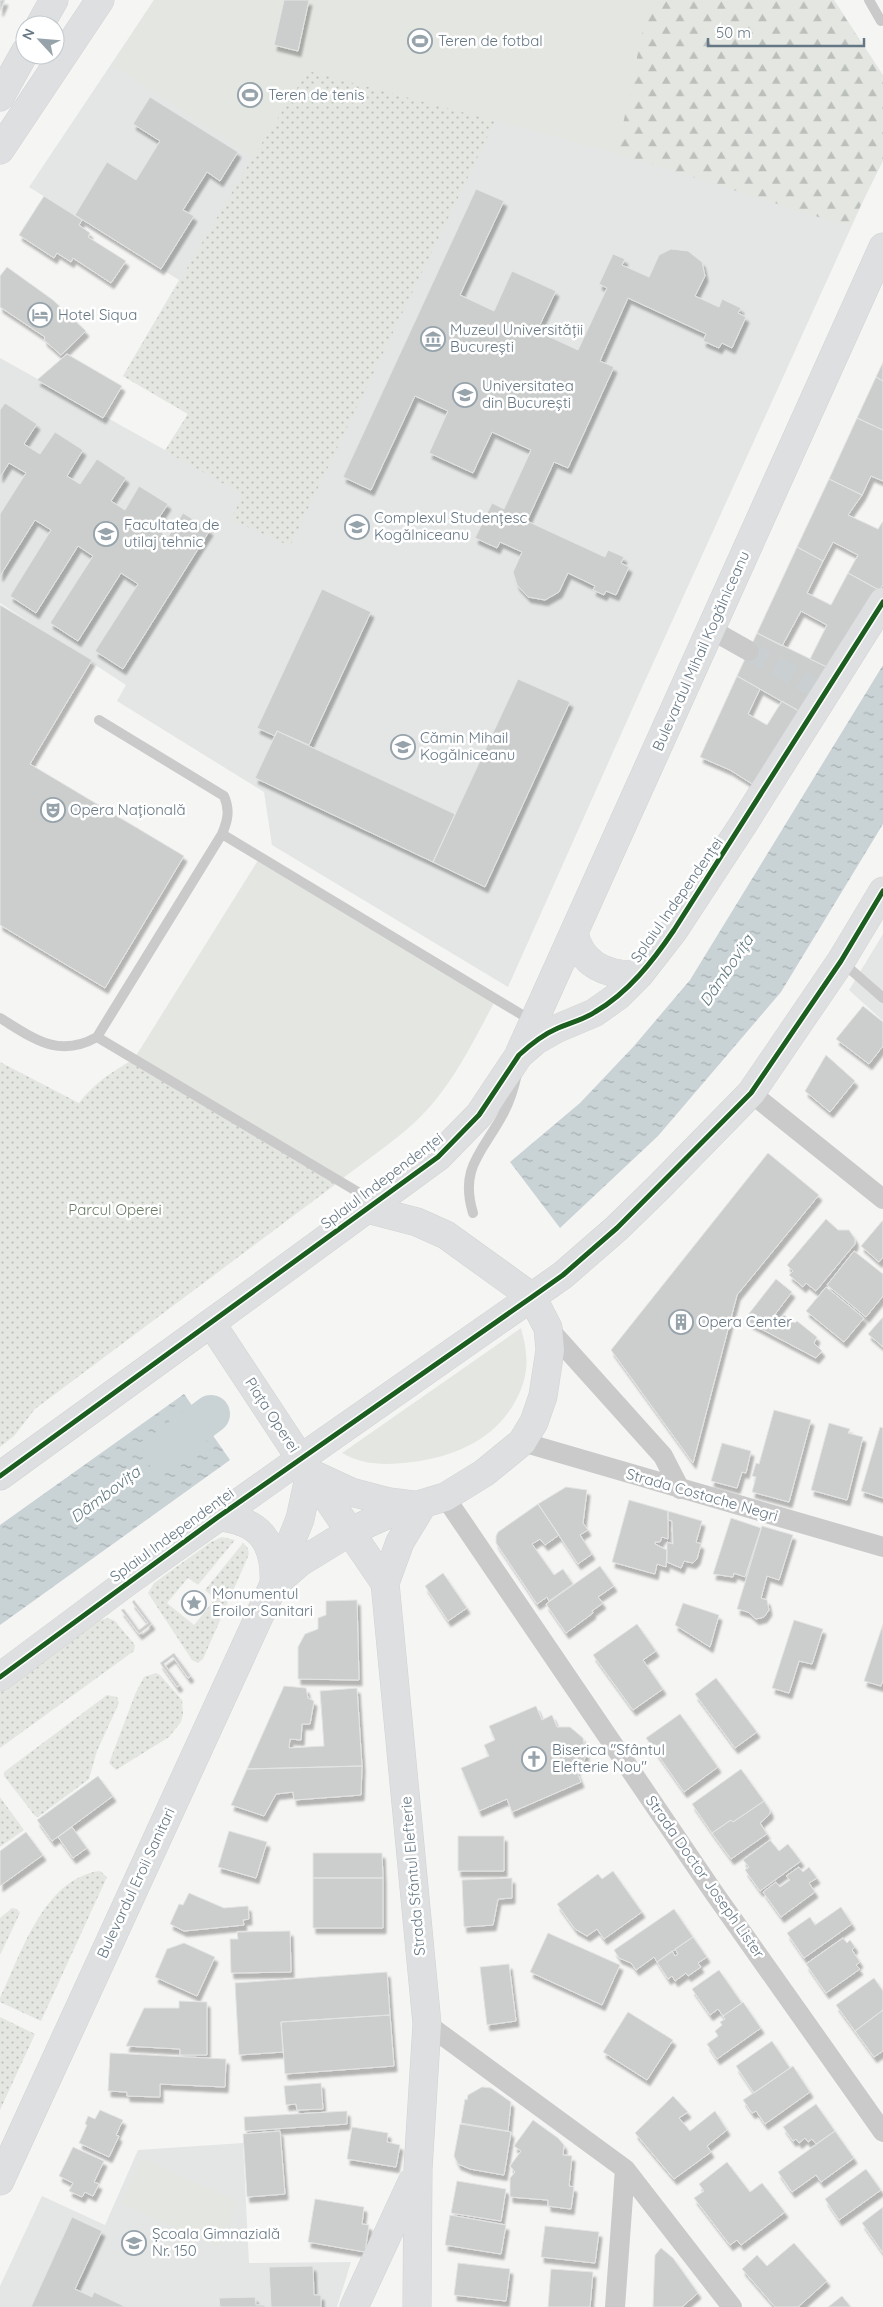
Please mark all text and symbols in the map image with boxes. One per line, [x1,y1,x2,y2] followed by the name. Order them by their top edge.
[15,15,65,65] north arrow
[708,15,864,47] scale bar
[716,23,751,42] text: 50 m
[18,26,39,43] text: N
[407,28,433,54] sports icon: Teren de fotbal
[438,31,543,50] place label: Teren de fotbal
[237,82,263,108] sports icon: Teren de tenis
[268,85,364,104] place label: Teren de tenis
[27,302,53,328] hotel icon: Hotel Siqua
[58,305,137,324] place label: Hotel Siqua
[450,320,583,356] place label: Muzeul Universității București
[420,326,446,352] museum icon: Muzeul Universității București
[482,376,574,412] place label: Universitatea din București
[452,382,478,408] school or university icon: Universitatea din București
[374,508,527,544] place label: Complexul Studențesc Kogălniceanu
[344,514,370,540] school or university icon: Complexul Studențesc Kogălniceanu
[124,515,219,551] place label: Facultatea de utilaj tehnic
[93,521,119,547] school or university icon: Facultatea de utilaj tehnic
[648,548,753,754] street label: Bulevardul Mihail Kogălniceanu
[420,728,515,764] place label: Cămin Mihail Kogălniceanu
[390,734,416,760] school or university icon: Cămin Mihail Kogălniceanu
[40,797,66,823] theatre icon: Opera Națională
[70,800,186,819] place label: Opera Națională
[626,833,727,966] street label: Splaiul Independenței
[695,929,758,1010] water label: Dâmbovița
[317,1128,447,1233] street label: Splaiul Independenței
[68,1200,162,1219] park label: Parcul Operei
[668,1309,694,1335] building icon: Opera Center
[698,1312,792,1331] place label: Opera Center
[241,1374,304,1456] street label: Piața Operei
[66,1461,145,1527] water label: Dâmbovița
[624,1464,780,1525] street label: Strada Costache Negri
[106,1483,237,1586] street label: Splaiul Independenței
[212,1584,313,1620] place label: Monumentul Eroilor Sanitari
[181,1590,207,1616] place icon: Monumentul Eroilor Sanitari
[552,1740,665,1776] place label: Biserica "Sfântul Elefterie Nou"
[521,1746,547,1772] church icon: Biserica "Sfântul Elefterie Nou"
[642,1792,769,1962] street label: Strada Doctor Joseph Lister
[396,1796,429,1957] street label: Strada Sfântul Elefterie
[92,1804,179,1961] street label: Bulevardul Eroii Sanitari
[152,2224,280,2260] place label: Școala Gimnazială Nr. 150
[121,2230,147,2256] school or university icon: Școala Gimnazială Nr. 150

